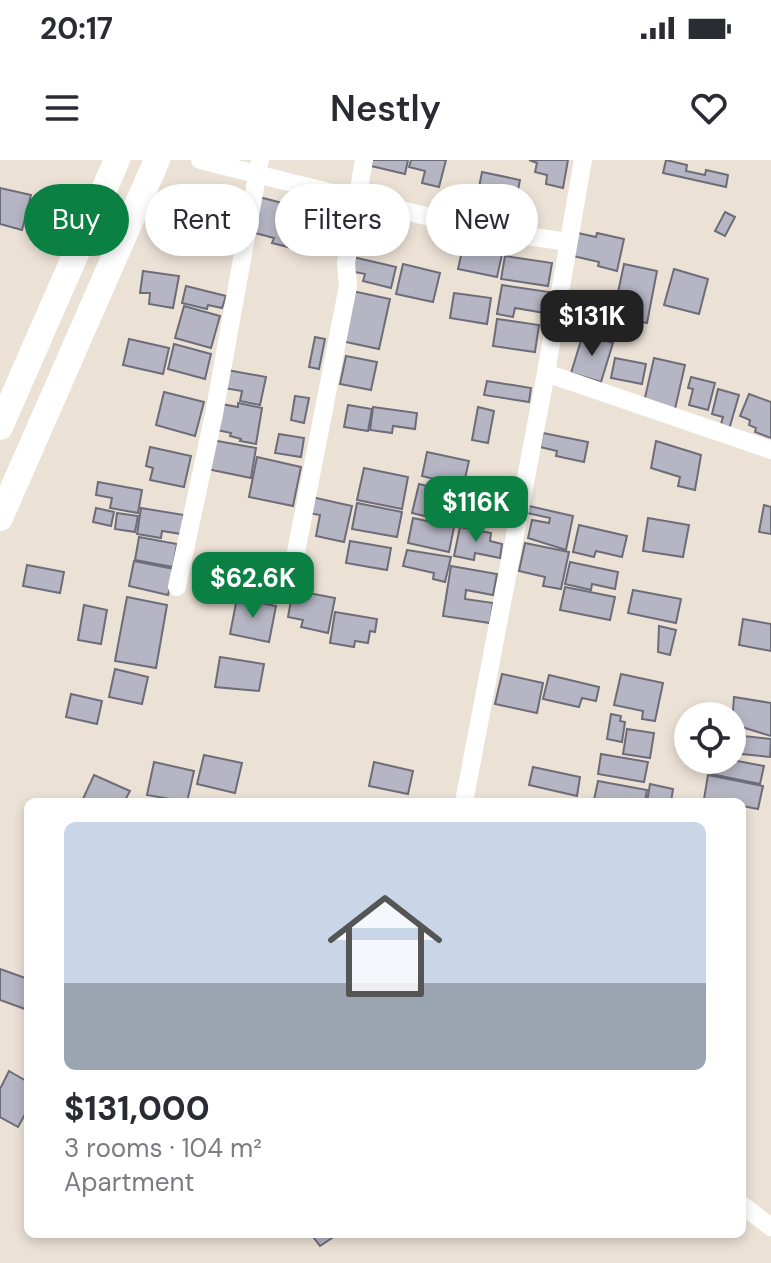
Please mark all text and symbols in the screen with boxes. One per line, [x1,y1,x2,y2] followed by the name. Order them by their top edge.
[40,9,113,48] text: 20:17
[330,85,441,132] text: Nestly
[40,86,84,130] icon: menu
[687,86,731,130] icon: heart
[24,184,129,256] chip: Buy
[145,184,259,256] chip: Rent
[275,184,410,256] chip: Filters
[426,184,538,256] chip: New
[536,290,648,358] pin: $131K
[558,299,626,333] text: $131K
[420,476,532,544] pin: $116K
[442,485,510,519] text: $116K
[188,552,318,620] pin: $62.6K
[210,561,296,595] text: $62.6K
[674,702,746,774] map controls
[674,702,746,774] button: locate
[313,874,457,1018] icon: home
[64,1086,210,1131] text: $131,000
[64,1131,262,1165] text: 3 rooms · 104 m²
[64,1165,195,1199] text: Apartment

